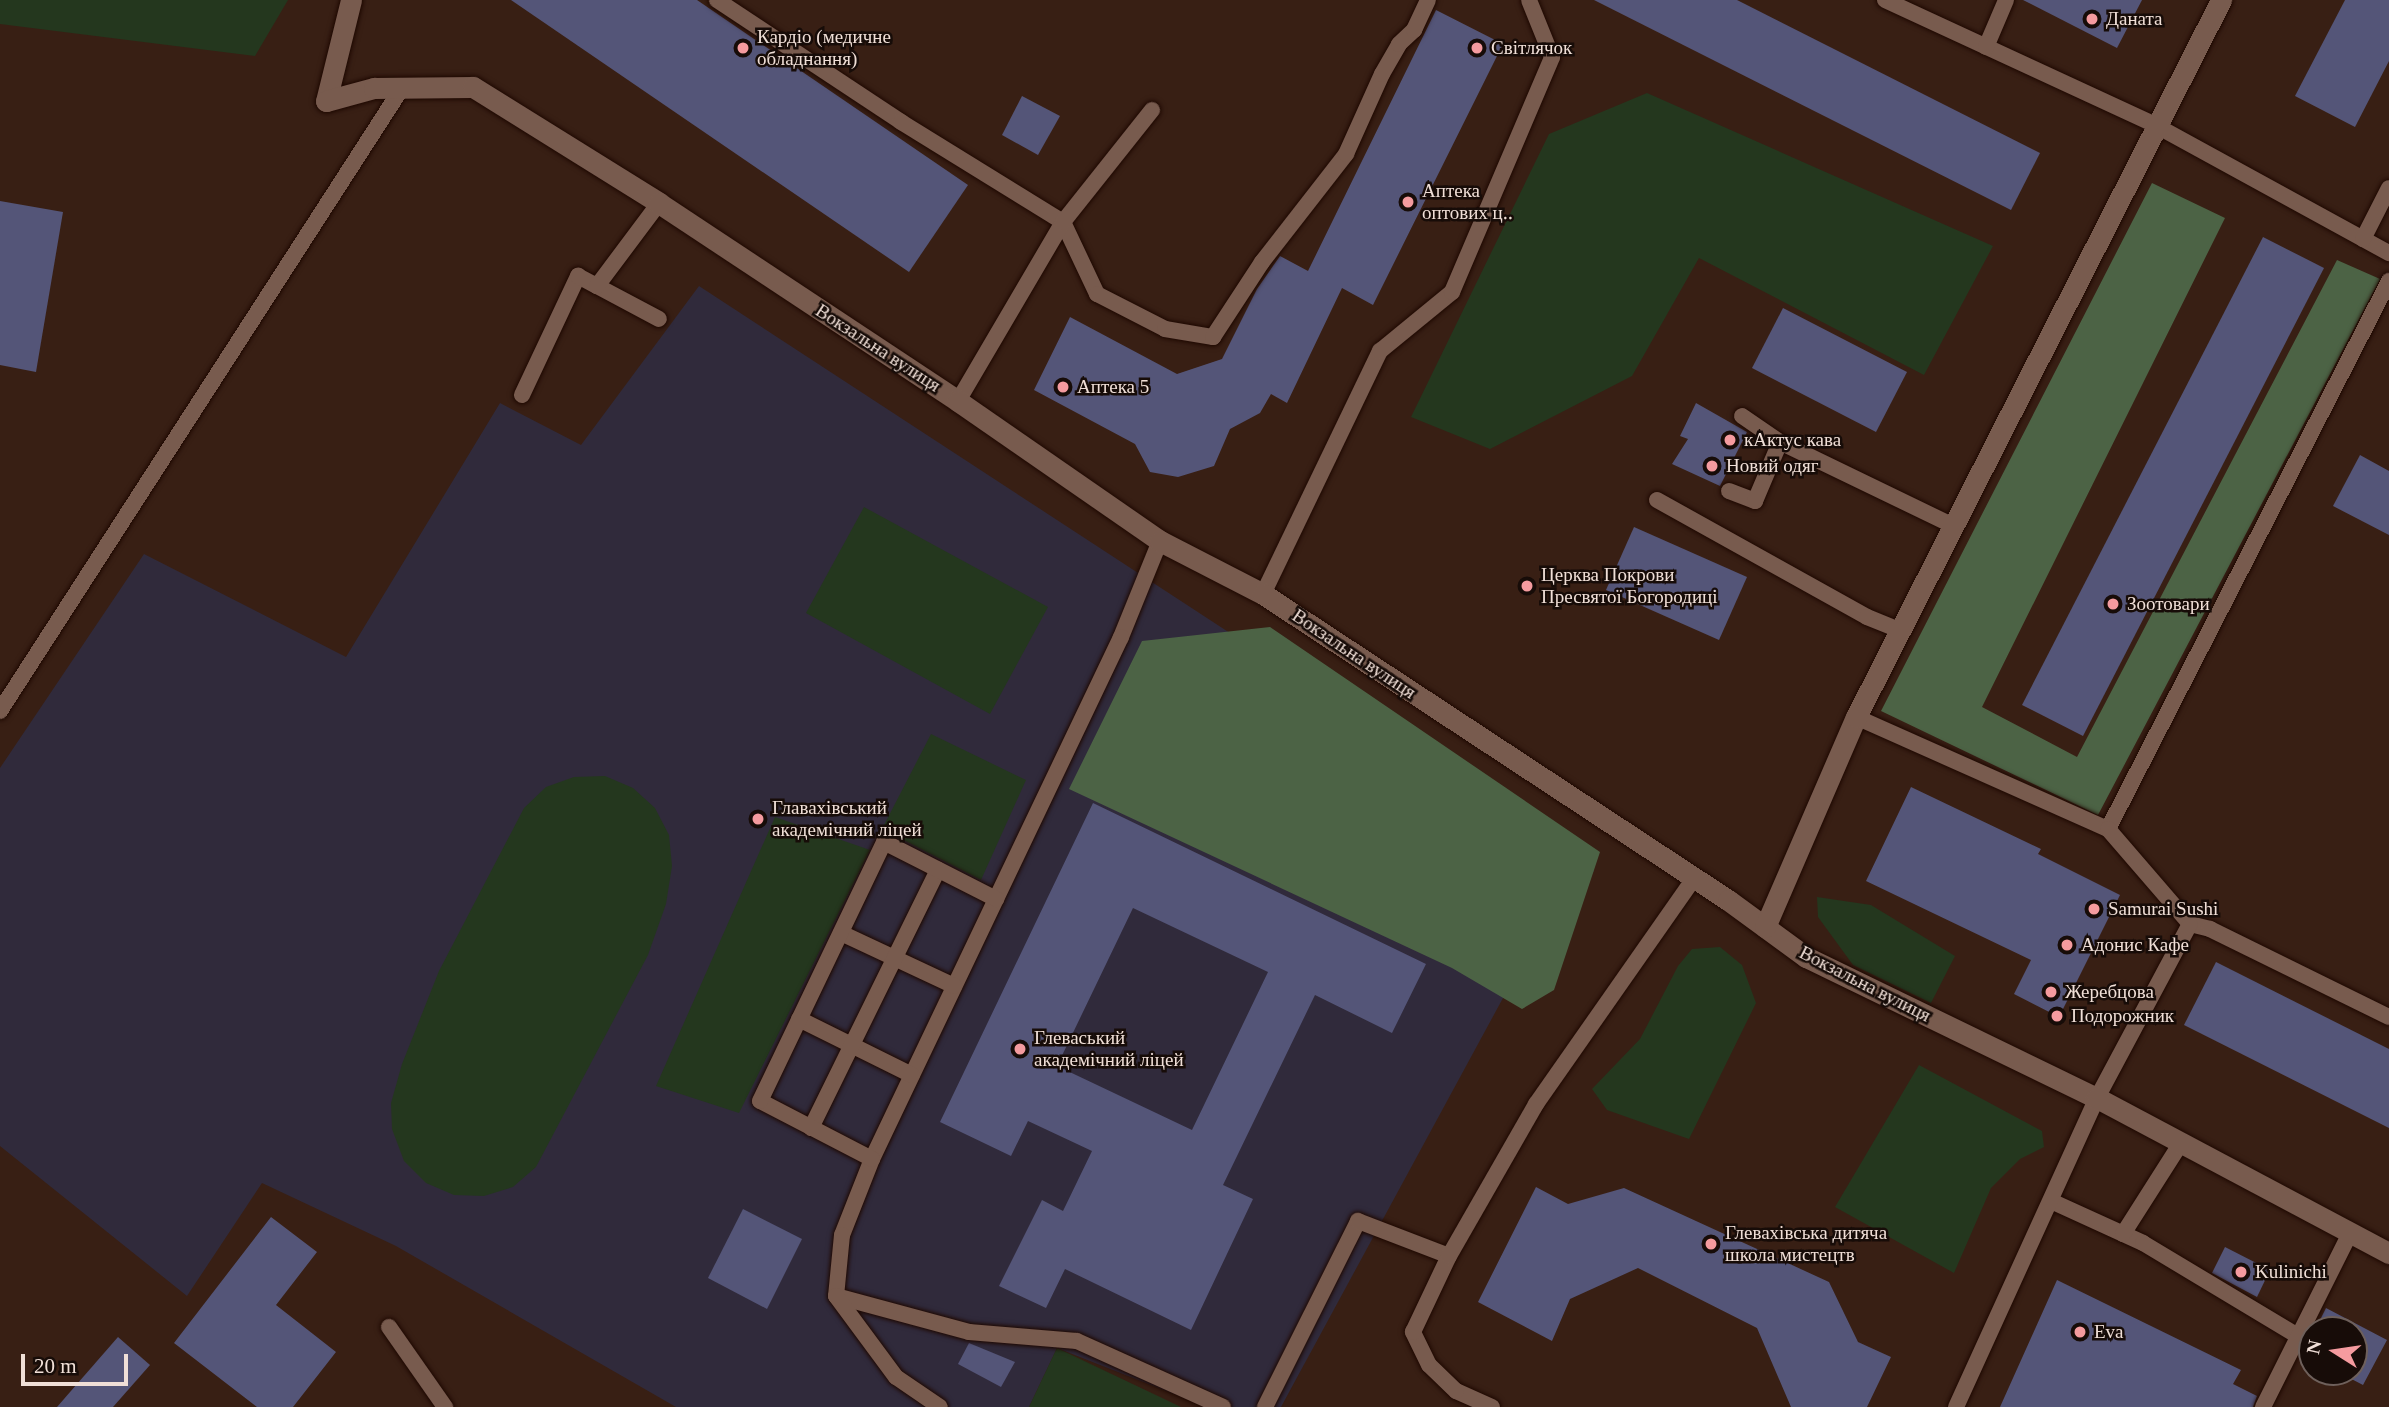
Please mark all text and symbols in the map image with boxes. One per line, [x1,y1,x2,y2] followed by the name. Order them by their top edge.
[2106,8,2162,30] place label: Даната
[2084,11,2100,27] marker: Даната
[757,26,891,70] place label: Кардіо (медичне обладнання)
[1491,37,1572,59] place label: Світлячок
[735,40,751,56] marker: Кардіо (медичне обладнання)
[1469,40,1485,56] marker: Світлячок
[1422,180,1513,224] place label: Аптека оптових ц‥
[1400,194,1416,210] marker: Аптека оптових ц‥
[811,299,945,397] street label: Вокзальна вулиця
[1077,376,1149,398] place label: Аптека 5
[1055,379,1071,395] marker: Аптека 5
[1744,429,1841,451] place label: кАктус кава
[1722,432,1738,448] marker: кАктус кава
[1726,455,1818,477] place label: Новий одяг
[1704,458,1720,474] marker: Новий одяг
[1541,564,1718,608] place label: Церква Покрови Пресвятої Богородиці
[1519,578,1535,594] marker: Церква Покрови Пресвятої Богородиці
[2127,593,2210,615] place label: Зоотовари
[2105,596,2121,612] marker: Зоотовари
[1288,604,1420,704] street label: Вокзальна вулиця
[772,797,922,841] place label: Главахівський академічний ліцей
[750,811,766,827] marker: Главахівський академічний ліцей
[2108,898,2218,920] place label: Samurai Sushi
[2086,901,2102,917] marker: Samurai Sushi
[2081,934,2189,956] place label: Адонис Кафе
[2059,937,2075,953] marker: Адонис Кафе
[1796,941,1934,1027] street label: Вокзальна вулиця
[2065,981,2154,1003] place label: Жеребцова
[2043,984,2059,1000] marker: Жеребцова
[2071,1005,2174,1027] place label: Подорожник
[2049,1008,2065,1024] marker: Подорожник
[1034,1027,1184,1071] place label: Глеваський академічний ліцей
[1012,1041,1028,1057] marker: Глеваський академічний ліцей
[1725,1222,1887,1266] place label: Глевахівська дитяча школа мистецтв
[1703,1236,1719,1252] marker: Глевахівська дитяча школа мистецтв
[2255,1261,2327,1283] place label: Kulinichi
[2233,1264,2249,1280] marker: Kulinichi
[2298,1316,2368,1386] north arrow
[2094,1321,2124,1343] place label: Eva
[2072,1324,2088,1340] marker: Eva
[2302,1338,2326,1356] text: N
[24,1340,131,1384] scale bar
[34,1354,77,1378] text: 20 m

